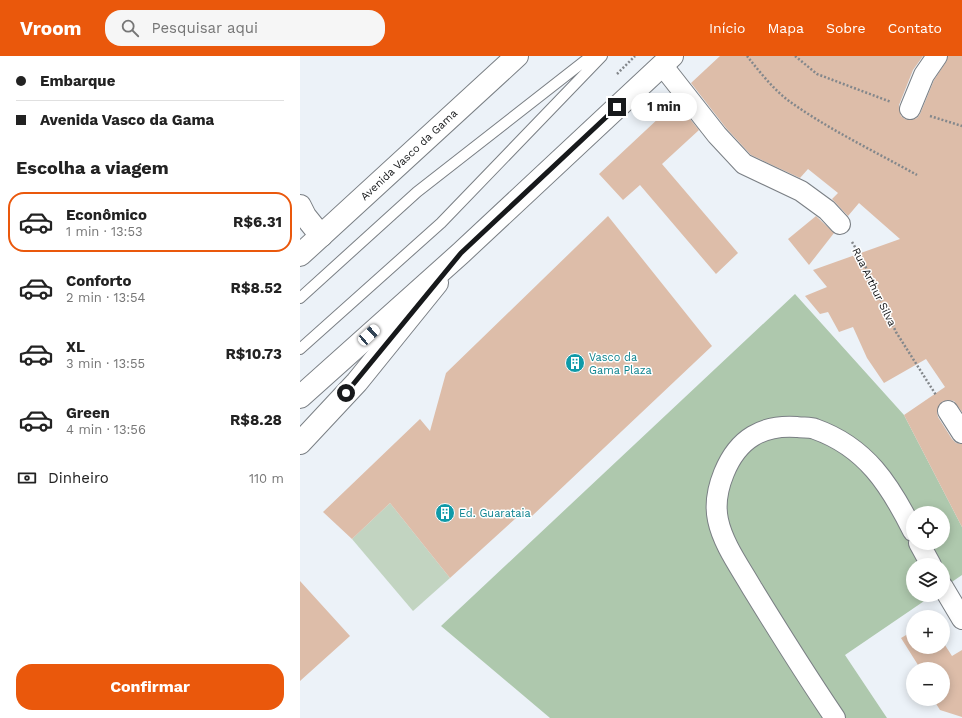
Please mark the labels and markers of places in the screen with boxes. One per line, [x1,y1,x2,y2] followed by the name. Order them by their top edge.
[589,351,652,377] place label: Vasco da Gama Plaza
[564,352,586,374] building icon: Vasco da Gama Plaza
[434,502,456,524] building icon: Ed. Guarataia
[459,507,531,520] place label: Ed. Guarataia

